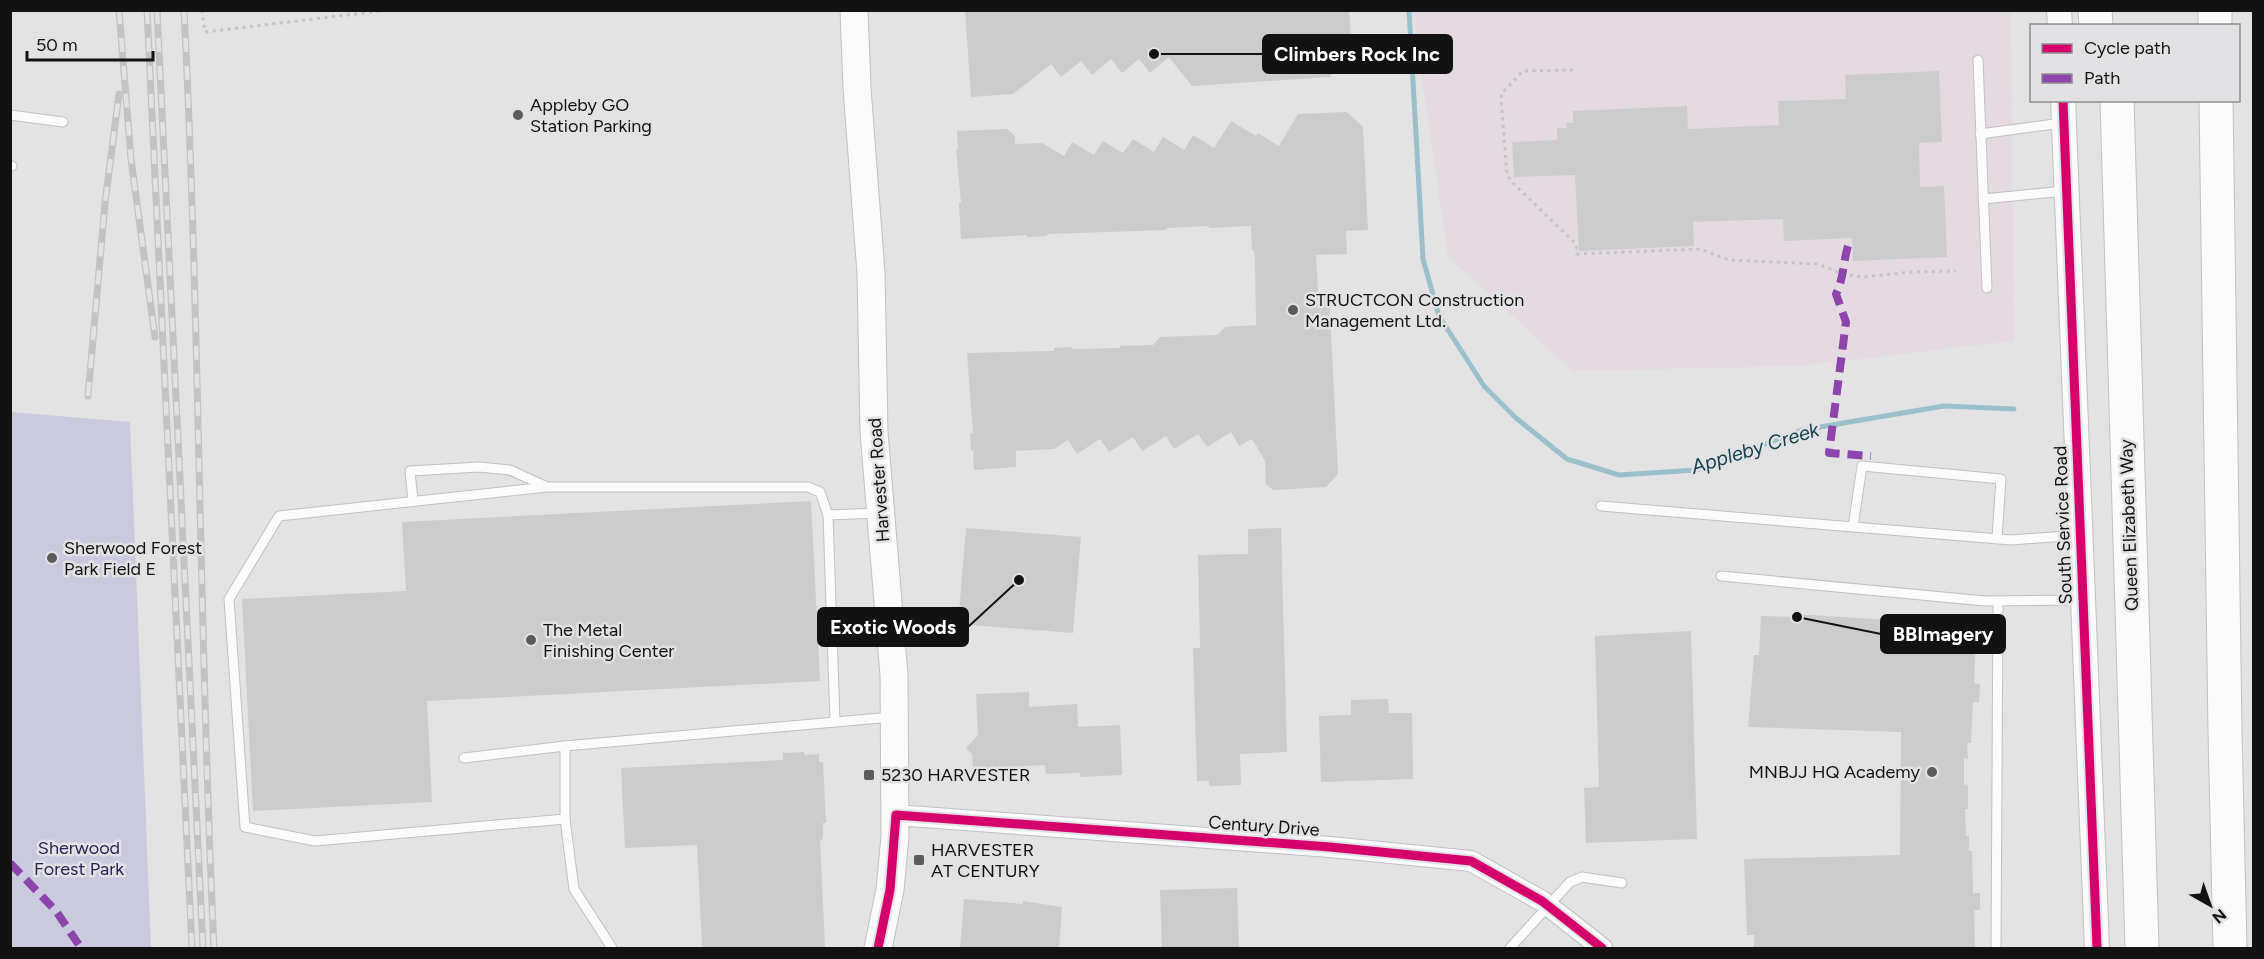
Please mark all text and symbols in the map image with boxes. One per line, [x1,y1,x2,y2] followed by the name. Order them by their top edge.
[27,24,153,62] scale bar
[2030,24,2240,102] legend
[36,34,78,56] text: 50 m
[1263,35,1452,73] callout: Climbers Rock Inc
[2084,37,2171,59] text: Cycle path
[1274,42,1440,66] text: Climbers Rock Inc
[2084,67,2120,89] text: Path
[530,94,652,137] place label: Appleby GO Station Parking
[511,108,525,122] marker: Appleby GO Station Parking
[1305,289,1524,332] place label: STRUCTCON Construction Management Ltd.
[1286,303,1300,317] marker: STRUCTCON Construction Management Ltd.
[864,417,894,543] street label: Harvester Road
[1687,417,1823,479] water label: Appleby Creek
[2115,438,2143,611] street label: Queen Elizabeth Way
[2049,445,2077,605] street label: South Service Road
[64,537,202,580] place label: Sherwood Forest Park Field E
[45,551,59,565] marker: Sherwood Forest Park Field E
[818,608,968,646] callout: Exotic Woods
[830,615,956,639] text: Exotic Woods
[1881,615,2005,653] callout: BBImagery
[543,619,674,662] place label: The Metal Finishing Center
[1893,622,1994,646] text: BBImagery
[524,633,538,647] marker: The Metal Finishing Center
[1749,761,1921,783] place label: MNBJJ HQ Academy
[881,764,1030,786] place label: 5230 HARVESTER
[1925,765,1939,779] marker: MNBJJ HQ Academy
[862,768,876,782] marker: 5230 HARVESTER
[1208,811,1320,841] street label: Century Drive
[34,837,124,880] park label: Sherwood Forest Park
[931,839,1040,882] place label: HARVESTER AT CENTURY
[912,853,926,867] marker: HARVESTER AT CENTURY
[2180,875,2240,935] north arrow
[2208,905,2230,927] text: N

